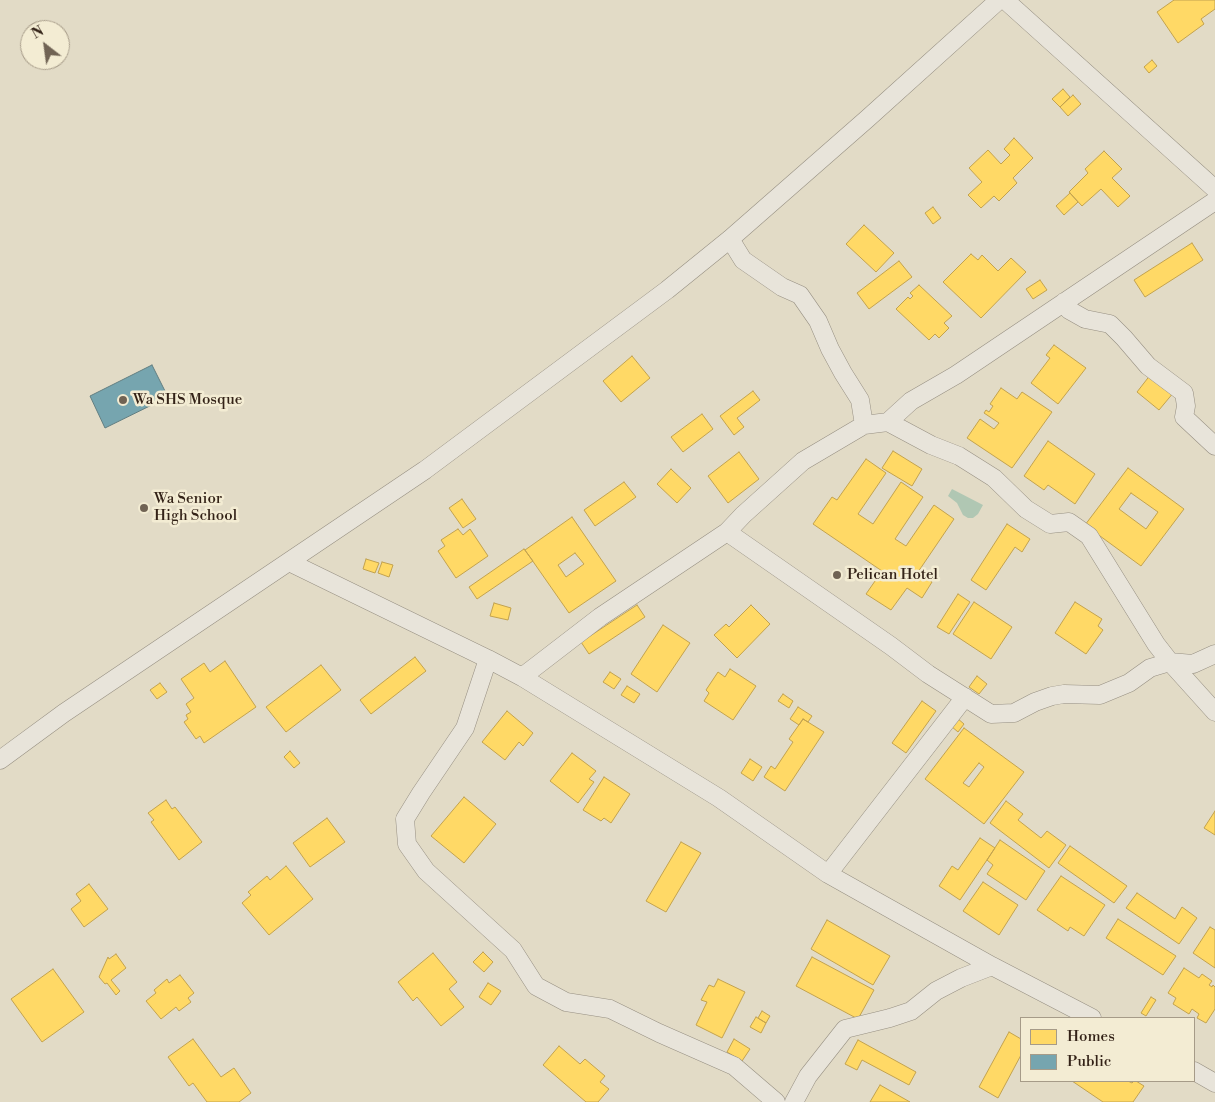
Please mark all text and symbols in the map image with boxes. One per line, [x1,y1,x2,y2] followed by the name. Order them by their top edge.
[20,20,70,70] north arrow
[29,22,47,43] text: N
[133,391,242,409] place label: Wa SHS Mosque
[117,394,129,406] marker: Wa SHS Mosque
[154,490,237,525] place label: Wa Senior High School
[138,502,150,514] marker: Wa Senior High School
[847,566,938,584] place label: Pelican Hotel
[831,569,843,581] marker: Pelican Hotel
[1020,1017,1195,1082] legend
[1067,1027,1115,1046] text: Homes
[1067,1052,1111,1071] text: Public

